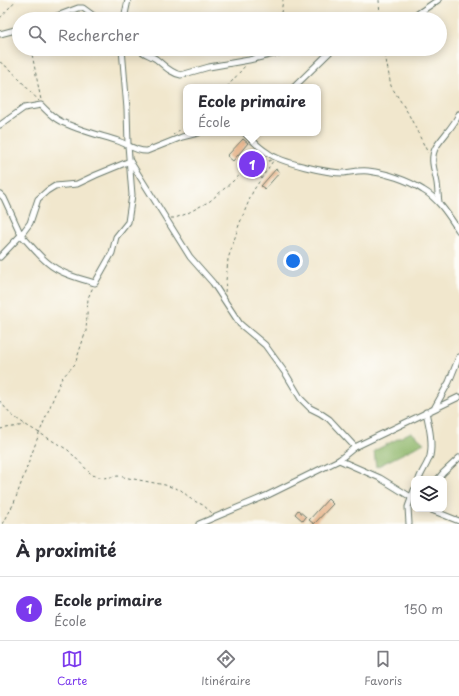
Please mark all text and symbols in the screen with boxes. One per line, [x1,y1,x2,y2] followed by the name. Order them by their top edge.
[12,12,447,56] search box
[26,23,48,45] icon: search
[58,23,139,46] text: Rechercher
[183,84,321,136] popup
[198,89,306,112] text: Ecole primaire
[198,112,230,131] text: École
[239,149,265,179] pin: 1
[283,251,303,271] your location
[411,476,447,512] map controls
[411,476,447,512] button: layers
[16,537,116,563] text: À proximité
[54,588,162,611] text: Ecole primaire
[26,599,32,618] text: 1
[404,599,443,618] text: 150 m
[54,611,86,630] text: École
[57,648,87,689] tab: Carte
[201,648,251,689] tab: Itinéraire
[364,648,402,689] tab: Favoris

